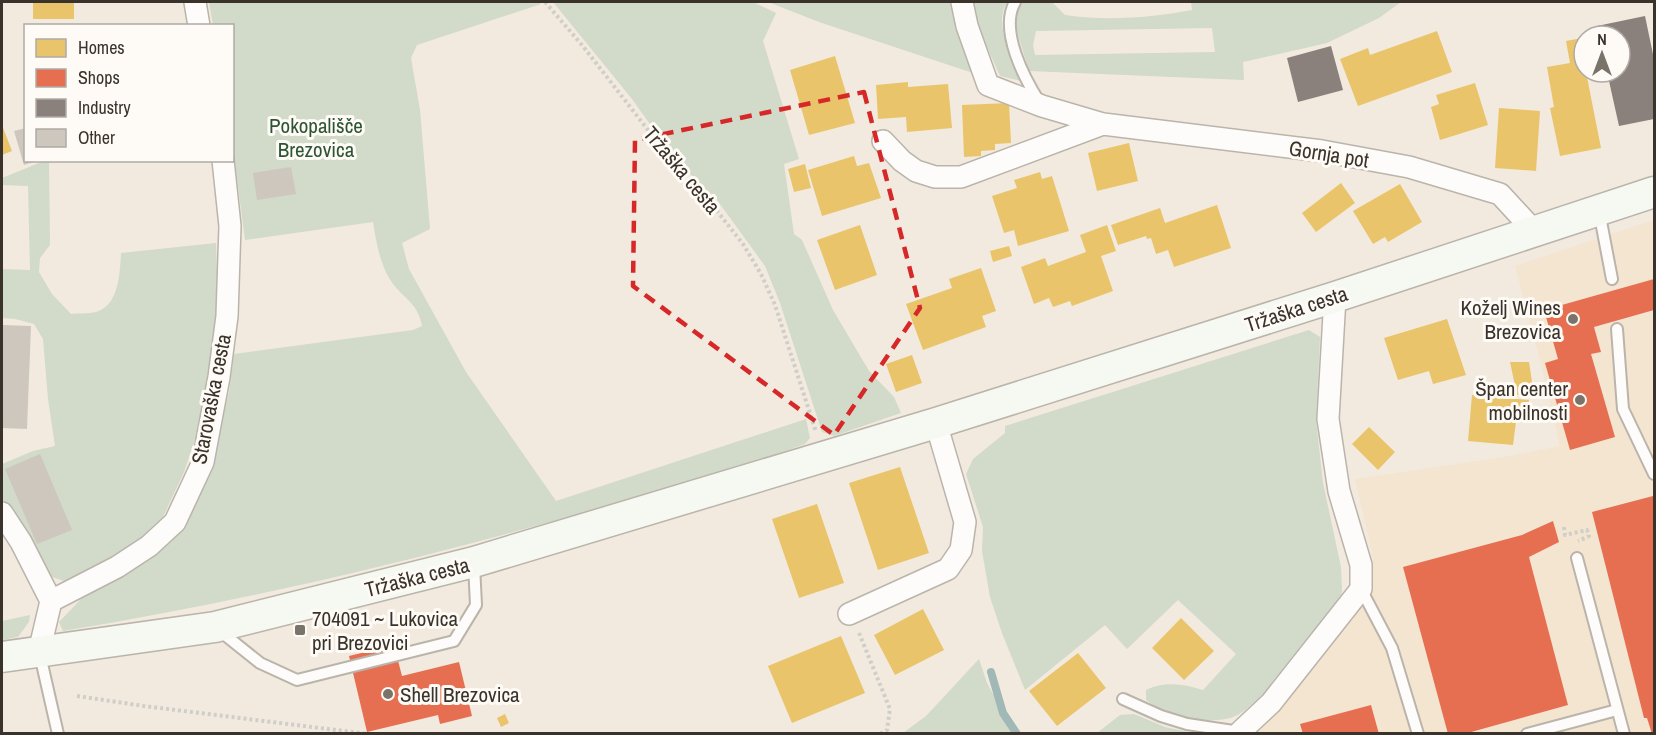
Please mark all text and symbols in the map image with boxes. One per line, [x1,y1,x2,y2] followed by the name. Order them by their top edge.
[24,24,234,162] legend
[1572,24,1632,84] north arrow
[1597,28,1607,50] text: N
[78,35,125,60] text: Homes
[78,65,120,90] text: Shops
[78,95,131,120] text: Industry
[269,111,363,164] park label: Pokopališče Brezovica
[637,120,728,220] street label: Tržaška cesta
[78,125,115,150] text: Other
[1287,133,1371,175] street label: Gornja pot
[1241,279,1352,339] street label: Tržaška cesta
[1461,293,1561,346] place label: Koželj Wines Brezovica
[1566,312,1580,326] marker: Koželj Wines Brezovica
[184,331,238,467] street label: Starovaška cesta
[1475,374,1568,427] place label: Špan center mobilnosti
[1573,393,1587,407] marker: Špan center mobilnosti
[362,550,473,604] street label: Tržaška cesta
[312,604,458,657] place label: 704091 ~ Lukovica pri Brezovici
[293,623,307,637] marker: 704091 ~ Lukovica pri Brezovici
[400,680,520,709] place label: Shell Brezovica
[381,687,395,701] marker: Shell Brezovica

